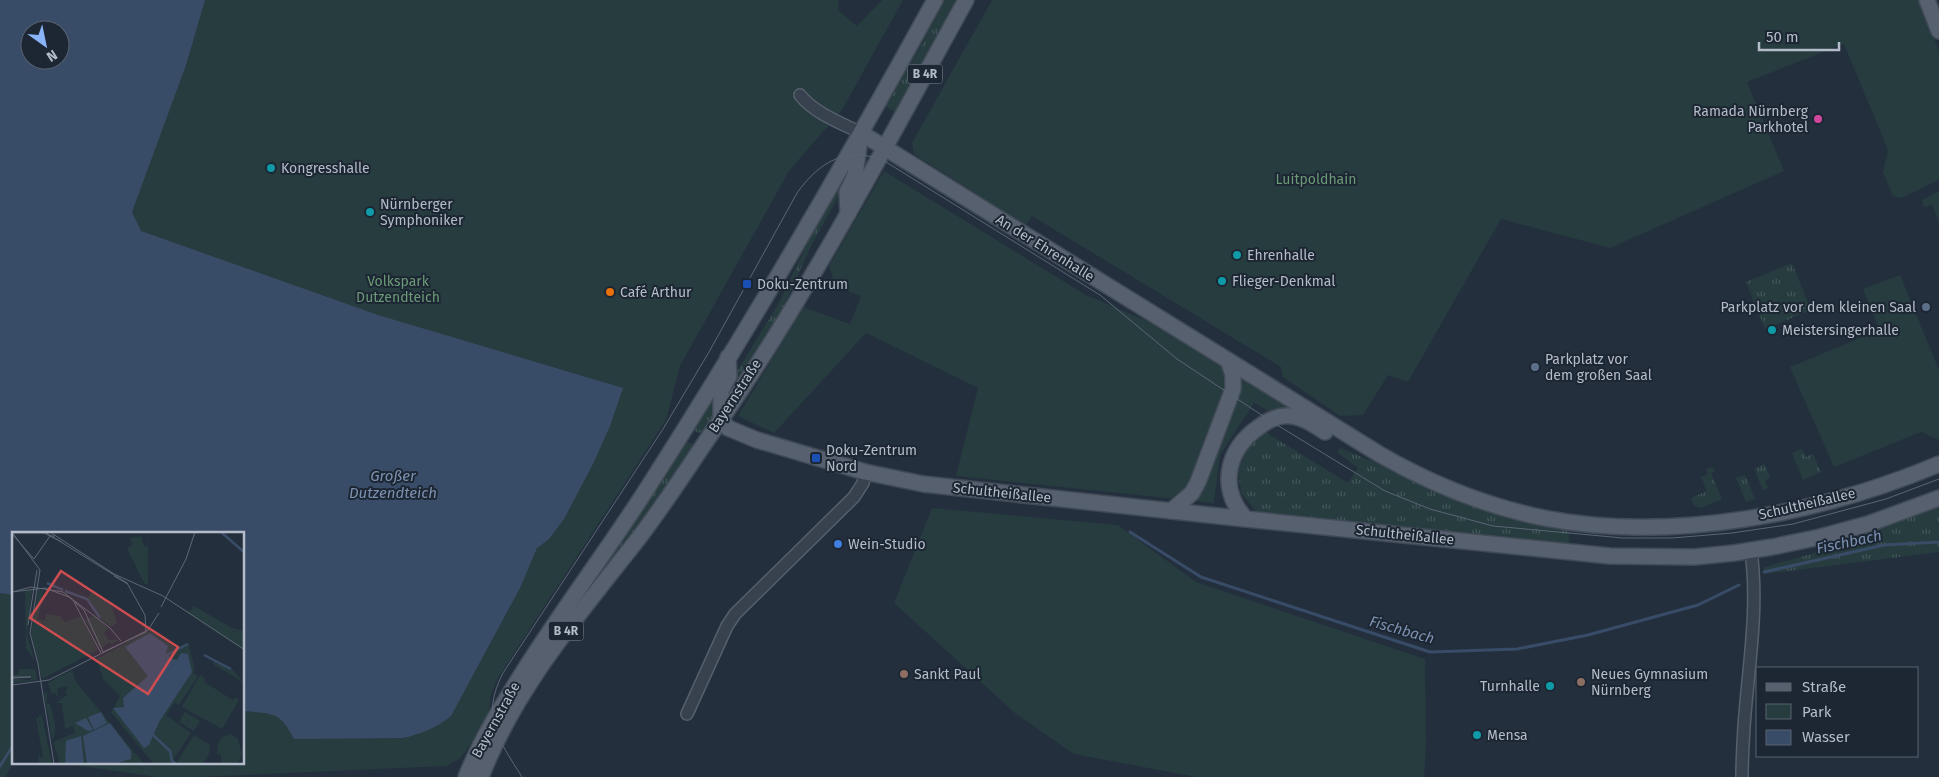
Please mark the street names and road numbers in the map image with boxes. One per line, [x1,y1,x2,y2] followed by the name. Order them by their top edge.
[908,64,942,84] road number: B 4R
[993,211,1097,285] street label: An der Ehrenhalle
[705,356,765,436] street label: Bayernstraße
[952,479,1052,507] street label: Schultheißallee
[1757,485,1857,523] street label: Schultheißallee
[1355,521,1455,549] street label: Schultheißallee
[548,622,584,640] road number: B 4R
[468,679,524,761] street label: Bayernstraße

